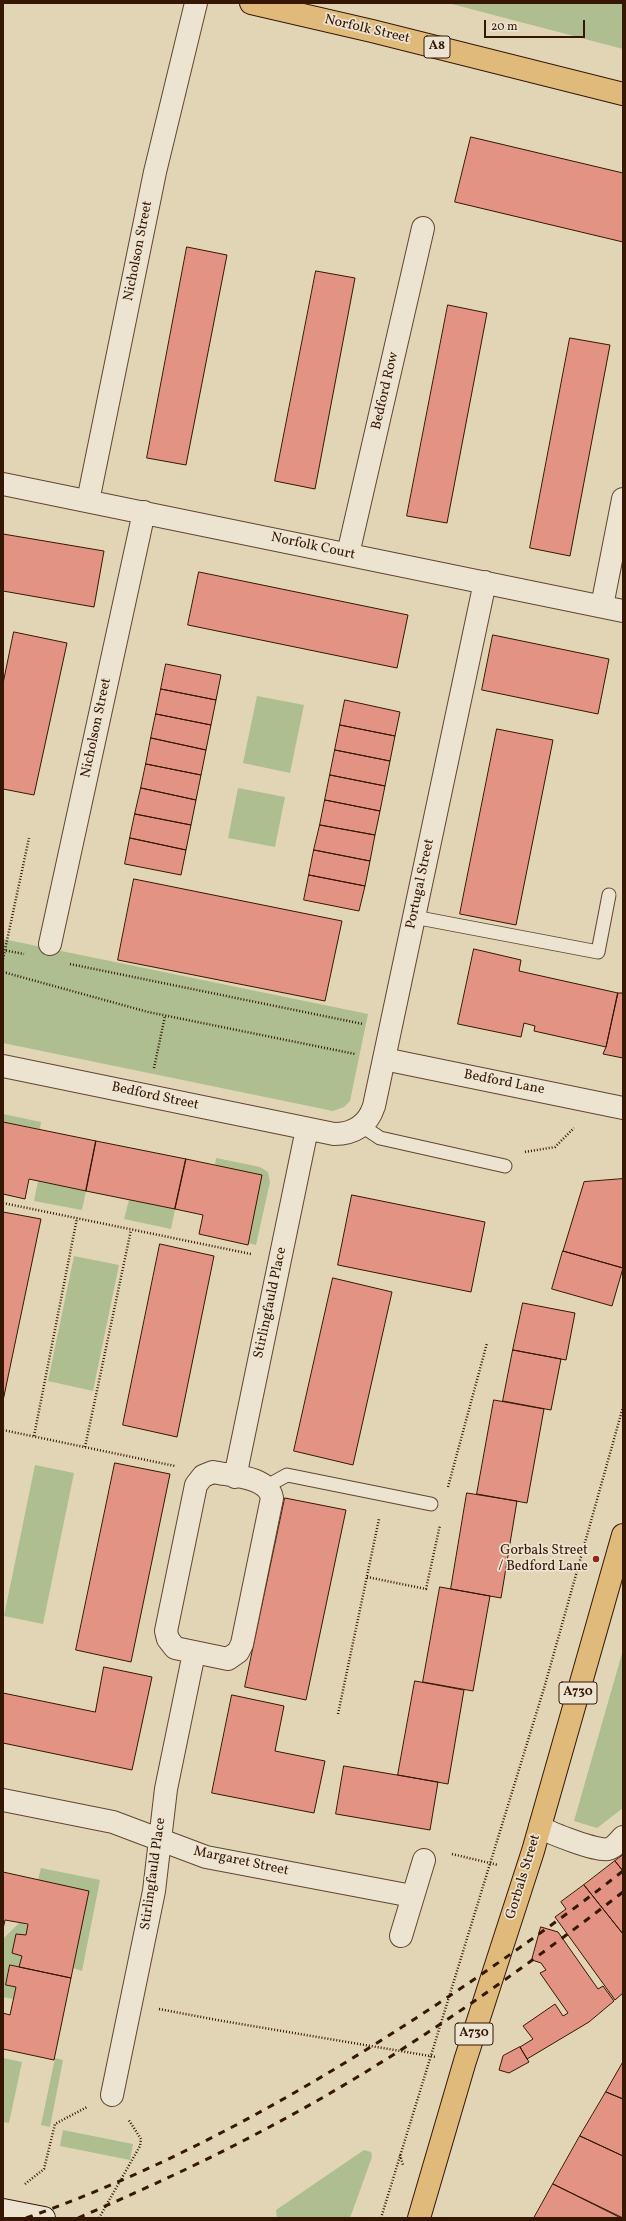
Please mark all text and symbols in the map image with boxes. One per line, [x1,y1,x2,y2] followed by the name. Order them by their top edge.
[323,12,411,48] street label: Norfolk Street
[486,12,587,38] scale bar
[491,19,518,35] text: 20 m
[424,36,450,58] road number: A8
[121,200,157,302] street label: Nicholson Street
[369,350,403,432] street label: Bedford Row
[269,530,357,564] street label: Norfolk Court
[78,677,116,779] street label: Nicholson Street
[403,837,439,931] street label: Portugal Street
[462,1067,546,1099] street label: Bedford Lane
[110,1080,200,1114] street label: Bedford Street
[251,1246,291,1360] street label: Stirlingfauld Place
[498,1543,588,1576] place label: Gorbals Street / Bedford Lane
[591,1554,601,1564] marker: Gorbals Street / Bedford Lane
[559,1682,597,1704] road number: A730
[138,1817,170,1931] street label: Stirlingfauld Place
[503,1833,545,1921] street label: Gorbals Street
[192,1844,290,1880] street label: Margaret Street
[455,2023,493,2045] road number: A730

